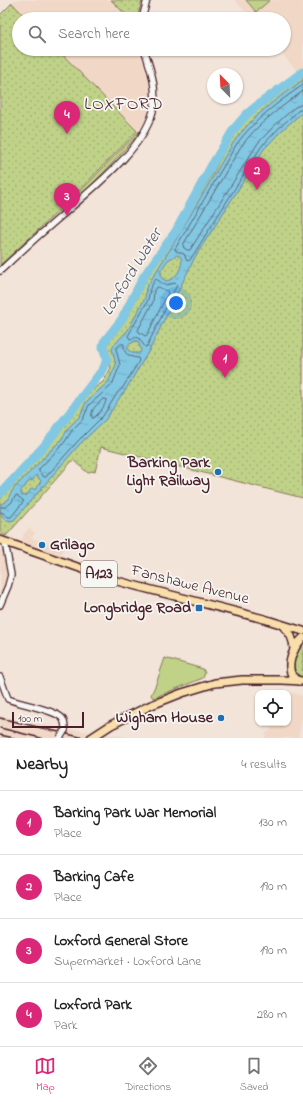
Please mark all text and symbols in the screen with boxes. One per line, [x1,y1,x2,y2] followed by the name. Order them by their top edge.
[12,12,291,56] search box
[26,23,48,45] icon: search
[58,23,130,45] text: Search here
[207,68,243,104] north arrow
[84,92,164,118] district label: LOXFORD
[54,101,80,134] pin: 4
[244,157,270,190] pin: 2
[54,183,80,216] pin: 3
[95,221,170,320] water label: Loxford Water
[166,293,186,313] your location
[212,345,238,378] pin: 1
[127,451,211,494] place label: Barking Park Light Railway
[213,467,223,477] marker: Barking Park Light Railway
[50,533,95,558] place label: Grilago
[37,540,47,550] marker: Grilago
[128,559,252,611] street label: Fanshawe Avenue
[81,561,117,587] road number: A123
[84,596,191,621] place label: Longbridge Road
[194,603,204,613] marker: Longbridge Road
[255,690,291,726] map controls
[255,690,291,726] button: locate
[116,706,214,731] place label: Wigham House
[12,710,84,729] scale bar
[18,711,42,727] text: 100 m
[216,713,226,723] marker: Wigham House
[16,752,68,777] text: Nearby
[241,755,287,774] text: 4 results
[54,802,216,824] text: Barking Park War Memorial
[27,813,31,832] text: 1
[259,813,287,832] text: 130 m
[54,824,82,843] text: Place
[54,866,134,888] text: Barking Cafe
[26,877,32,896] text: 2
[260,877,287,896] text: 190 m
[54,888,82,907] text: Place
[54,930,188,952] text: Loxford General Store
[26,941,32,960] text: 3
[260,941,287,960] text: 190 m
[54,952,201,971] text: Supermarket · Loxford Lane
[54,994,132,1016] text: Loxford Park
[26,1005,32,1024] text: 4
[257,1005,287,1024] text: 280 m
[54,1016,78,1035] text: Park
[34,1055,56,1095] tab: Map
[125,1055,171,1095] tab: Directions
[240,1055,269,1095] tab: Saved

